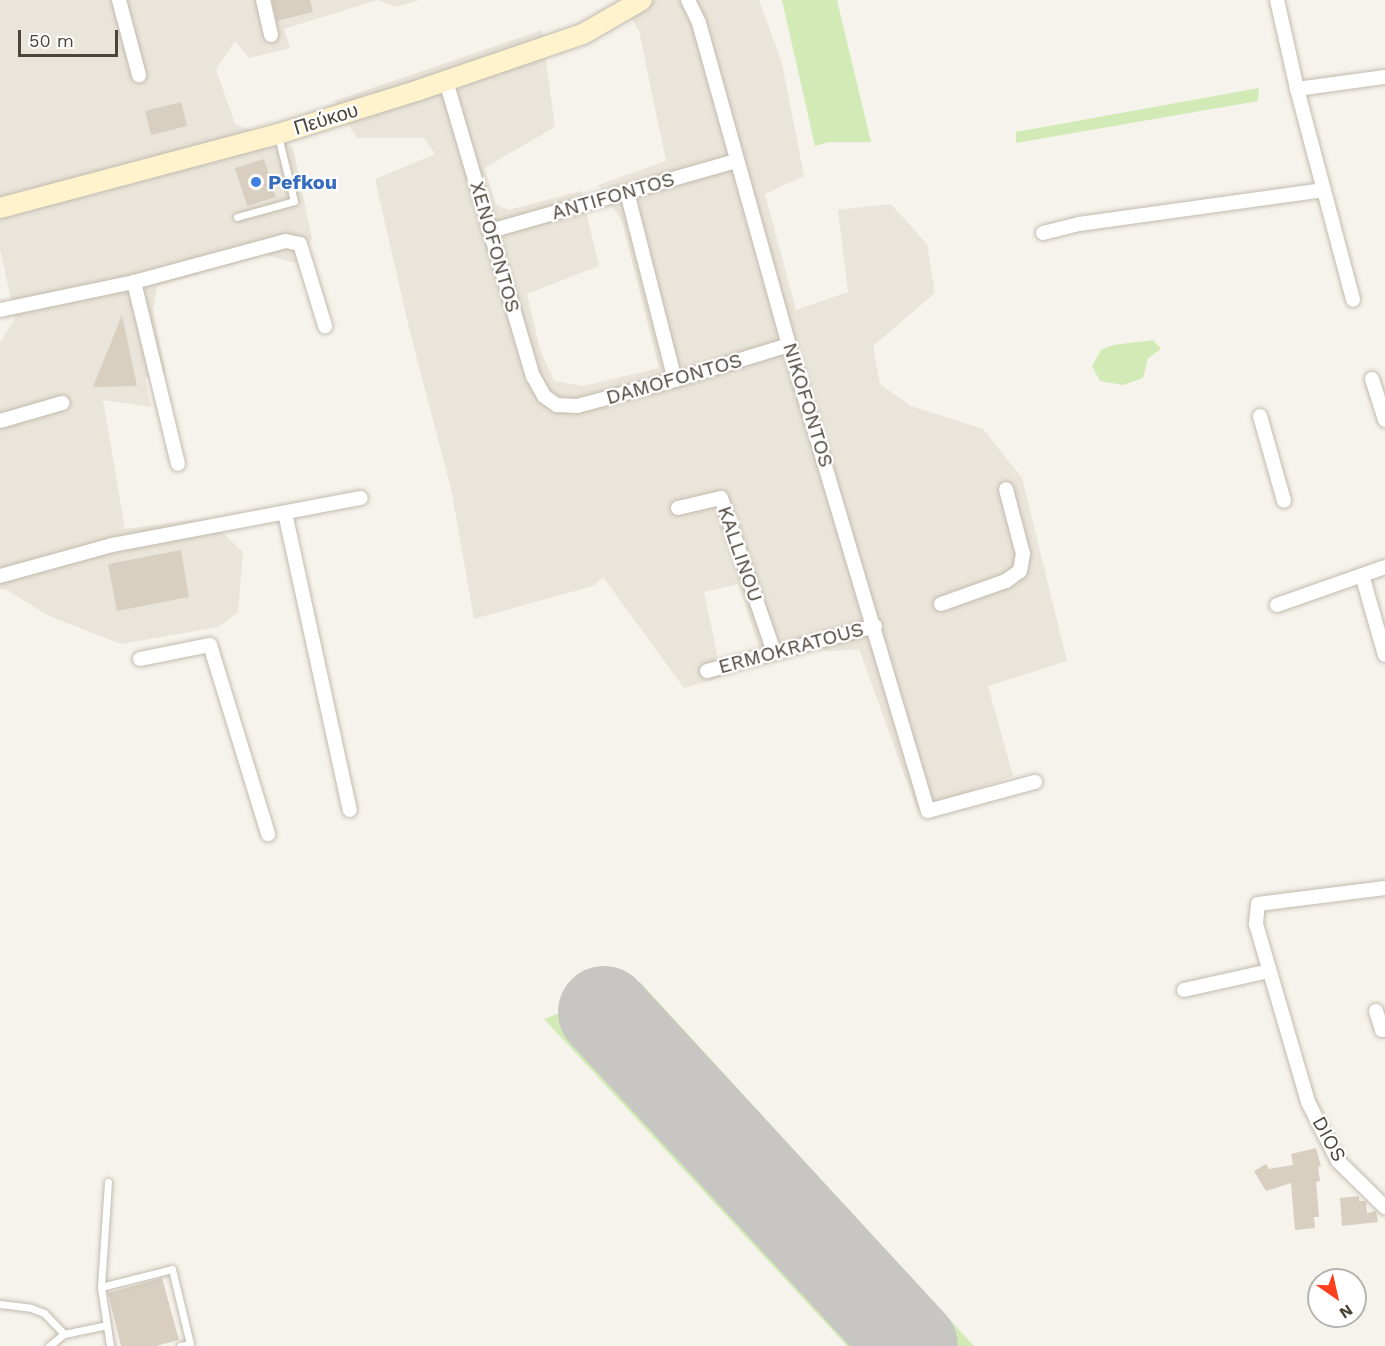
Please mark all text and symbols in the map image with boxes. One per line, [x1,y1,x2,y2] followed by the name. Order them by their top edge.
[21,18,122,56] scale bar
[29,30,74,51] text: 50 m
[291,98,361,140] street label: Πεύκου
[549,167,677,225] street label: ANTIFONTOS
[268,170,337,194] place label: Pefkou
[249,175,263,189] marker: Pefkou
[465,179,525,315] street label: XENOFONTOS
[778,340,838,470] street label: NIKOFONTOS
[603,348,745,410] street label: DAMOFONTOS
[712,503,768,605] street label: KALLINOU
[716,617,866,679] street label: ERMOKRATOUS
[1307,1112,1351,1166] street label: DIOS
[1307,1268,1367,1328] north arrow
[1336,1300,1356,1323] text: N

